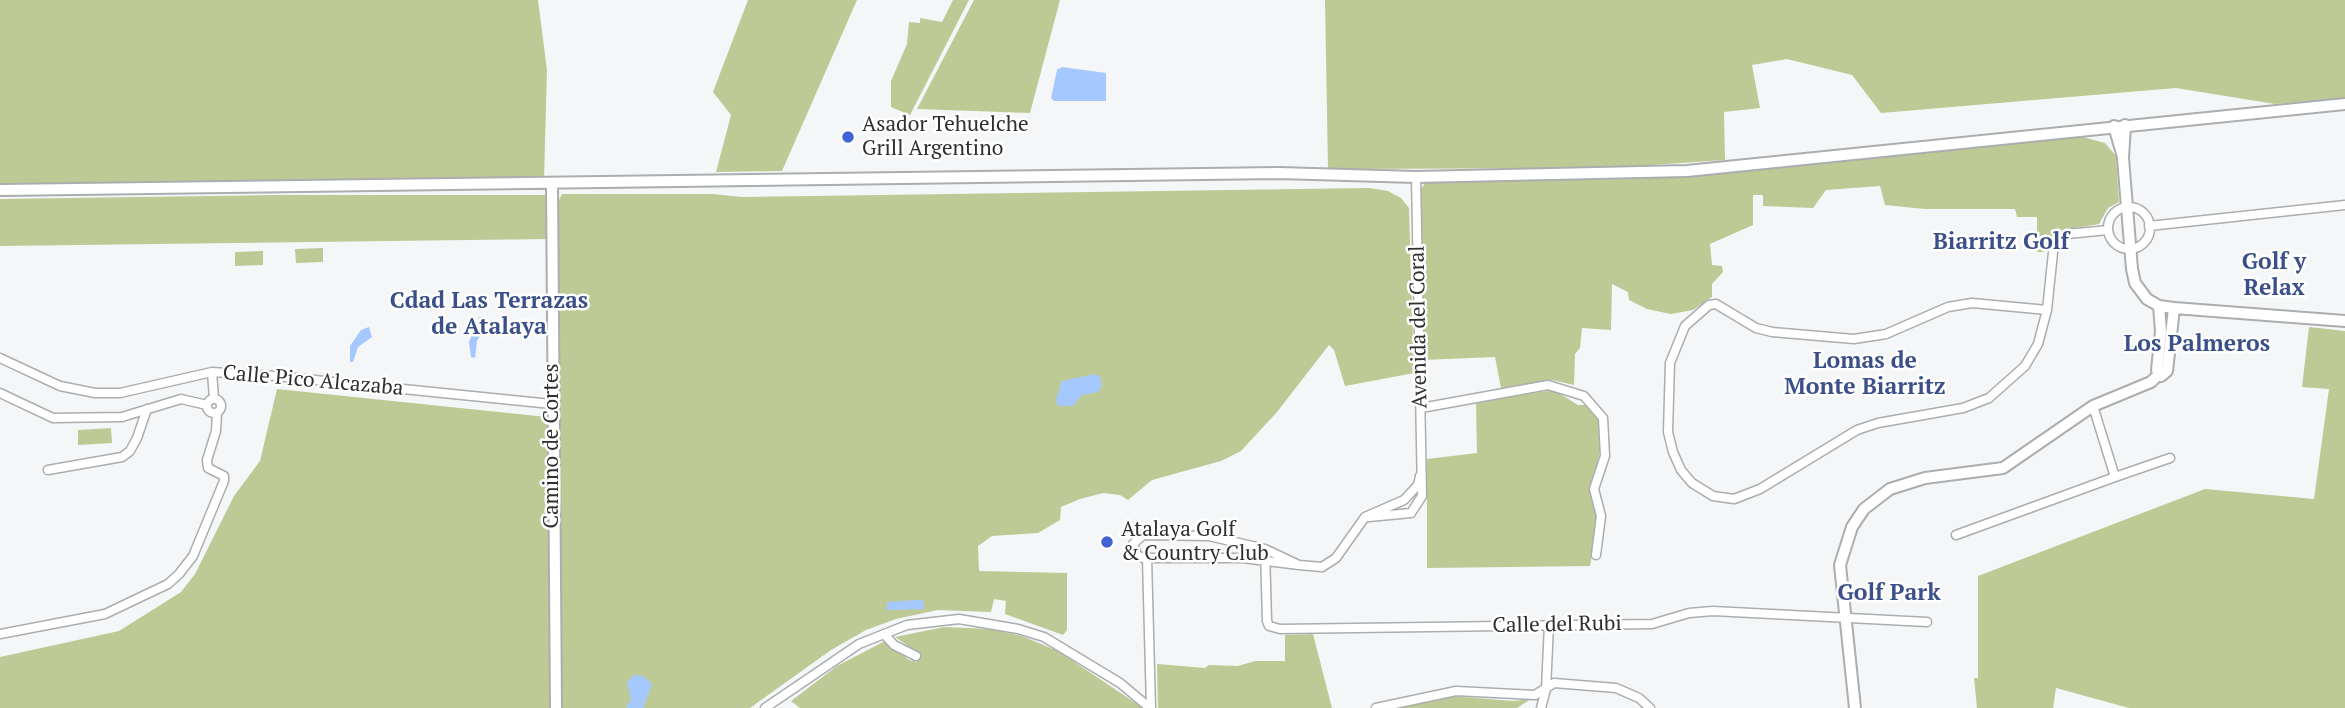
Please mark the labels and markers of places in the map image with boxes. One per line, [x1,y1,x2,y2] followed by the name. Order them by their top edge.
[862,112,1029,162] place label: Asador Tehuelche Grill Argentino
[840,129,856,145] marker: Asador Tehuelche Grill Argentino
[1121,517,1269,567] place label: Atalaya Golf & Country Club
[1099,534,1115,550] marker: Atalaya Golf & Country Club

